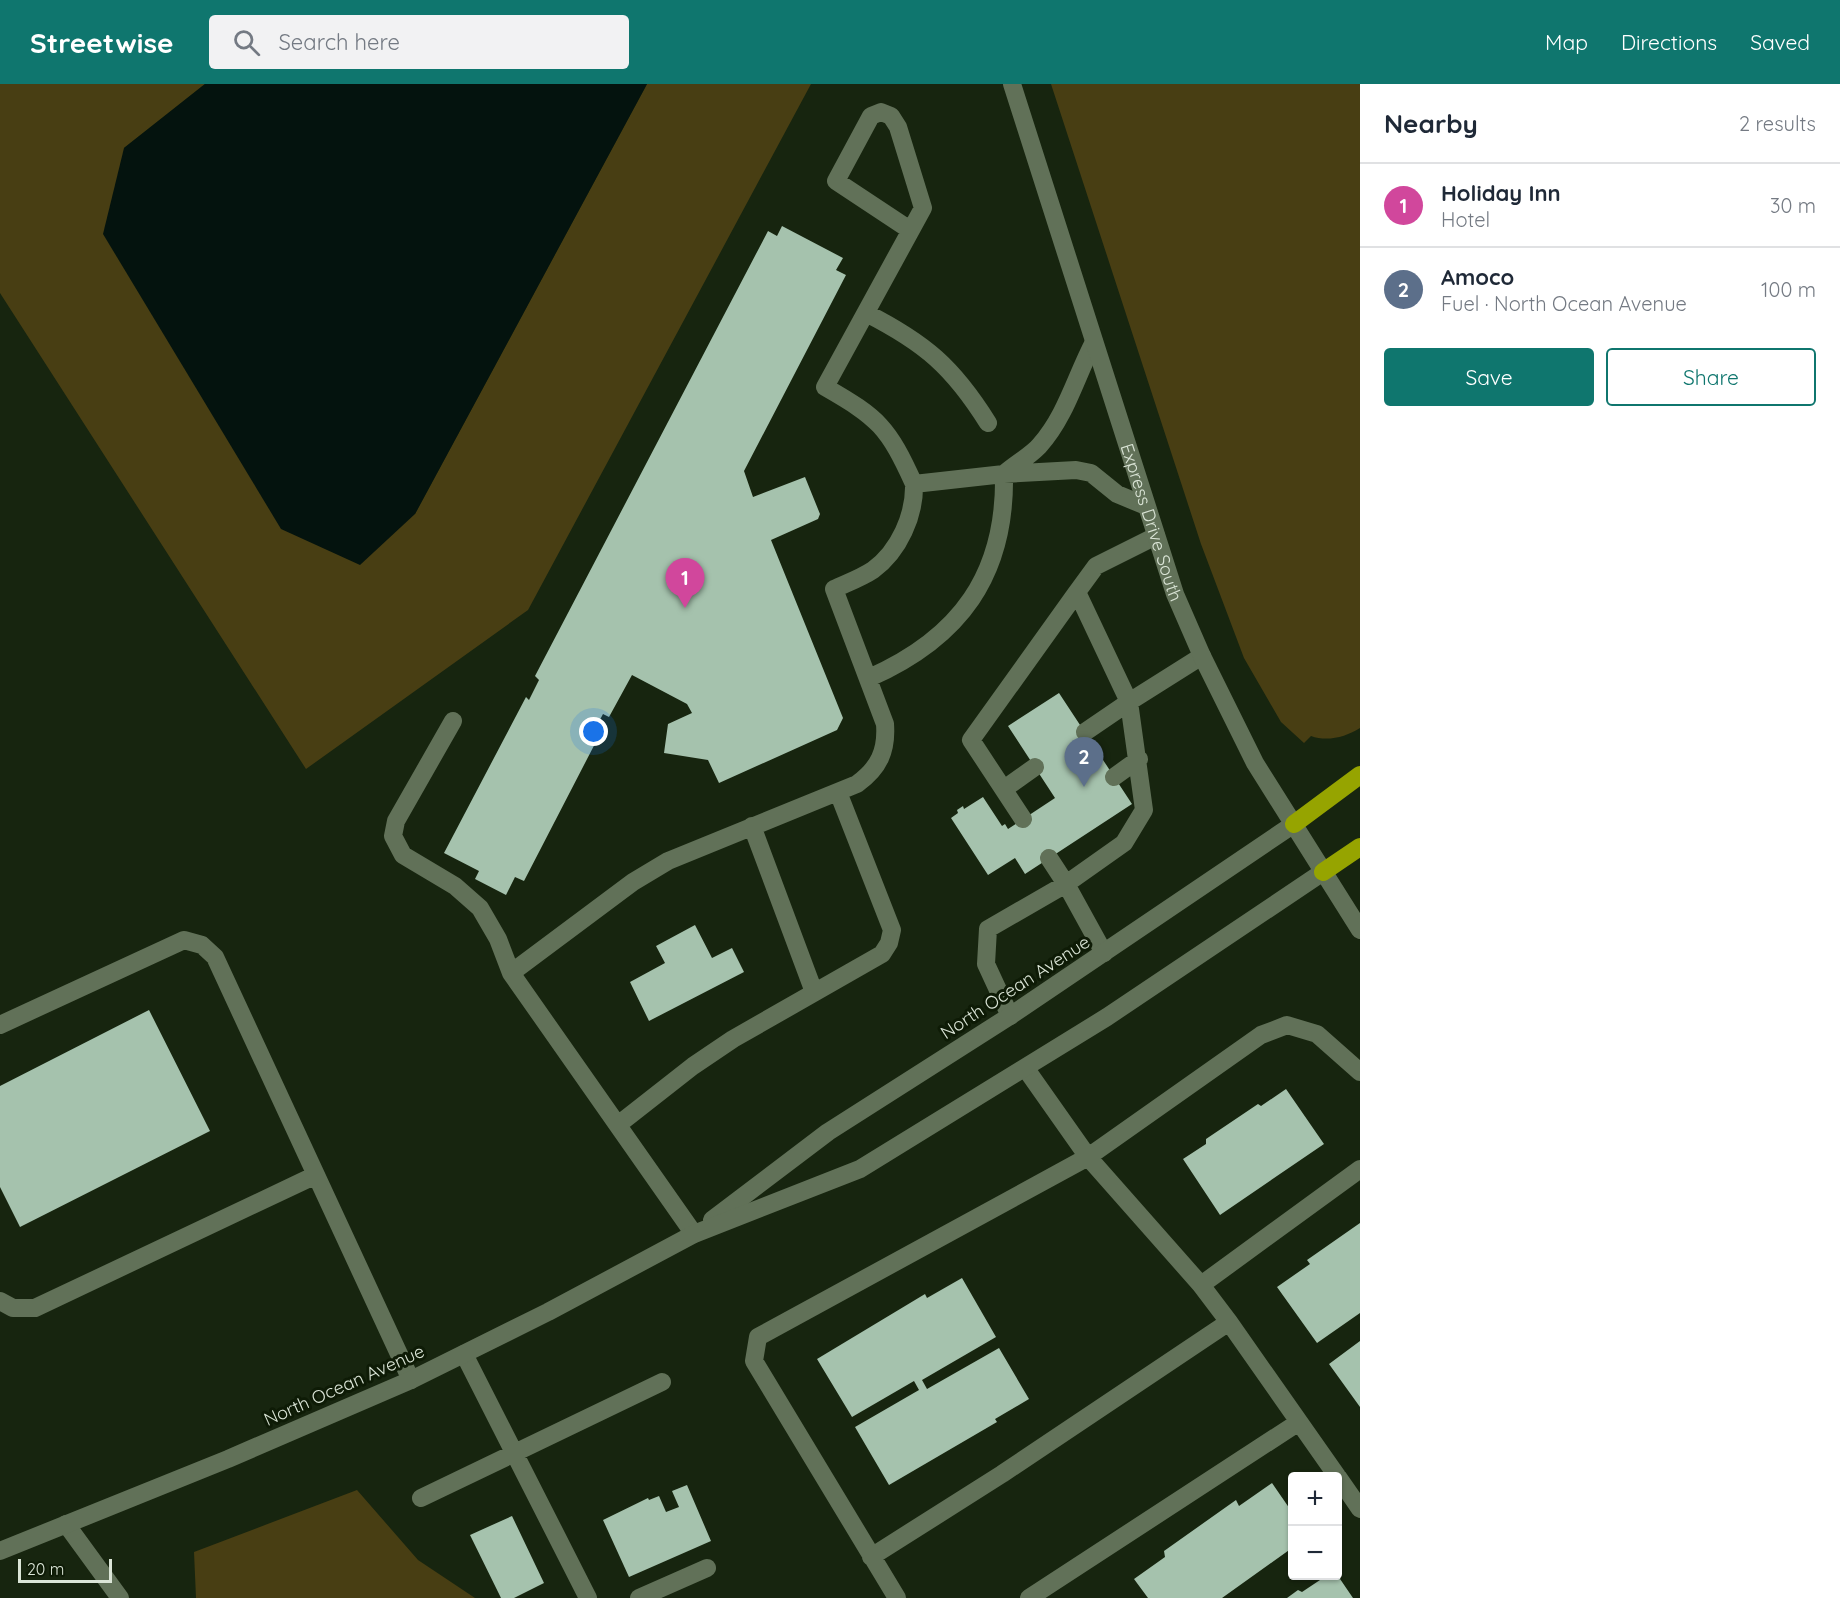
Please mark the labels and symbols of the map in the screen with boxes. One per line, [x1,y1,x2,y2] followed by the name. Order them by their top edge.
[1116,440,1188,605] street label: Express Drive South
[666,558,704,608] pin: 1
[579,717,608,746] your location
[1064,738,1104,787] pin: 2
[936,930,1094,1044] street label: North Ocean Avenue
[260,1339,428,1431] street label: North Ocean Avenue
[18,1556,112,1584] scale bar

